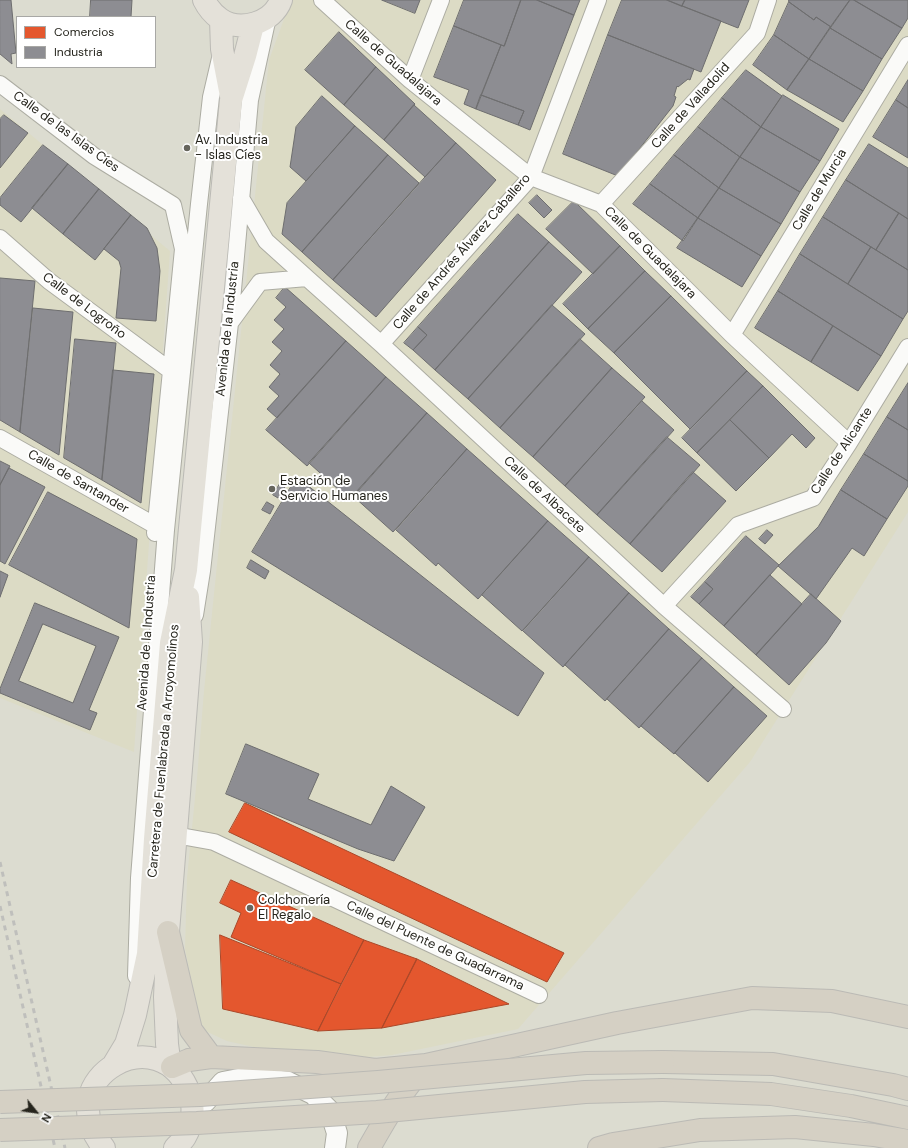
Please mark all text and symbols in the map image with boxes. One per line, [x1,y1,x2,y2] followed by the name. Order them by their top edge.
[16,16,156,68] legend
[341,17,445,109] street label: Calle de Guadalajara
[54,24,114,40] text: Comercios
[54,44,102,60] text: Industria
[648,60,734,152] street label: Calle de Valladolid
[10,88,122,176] street label: Calle de las Islas Cíes
[195,133,268,164] place label: Av. Industria - Islas Cíes
[182,143,192,153] marker: Av. Industria - Islas Cíes
[789,146,851,234] street label: Calle de Murcia
[390,171,534,333] street label: Calle de Andrés Álvarez Caballero
[601,204,699,302] street label: Calle de Guadalajara
[213,261,243,397] street label: Avenida de la Industria
[39,269,129,343] street label: Calle de Logroño
[808,404,876,498] street label: Calle de Alicante
[25,447,131,517] street label: Calle de Santander
[500,453,588,537] street label: Calle de Albacete
[280,474,388,505] place label: Estación de Servicio Humanes
[267,484,277,494] marker: Estación de Servicio Humanes
[134,575,160,711] street label: Avenida de la Industria
[145,624,183,878] street label: Carretera de Fuenlabrada a Arroyomolinos
[258,893,330,924] place label: Colchonería El Regalo
[344,898,526,994] street label: Calle del Puente de Guadarrama
[245,903,255,913] marker: Colchonería El Regalo
[16,1092,56,1132] north arrow
[38,1111,54,1125] text: N

